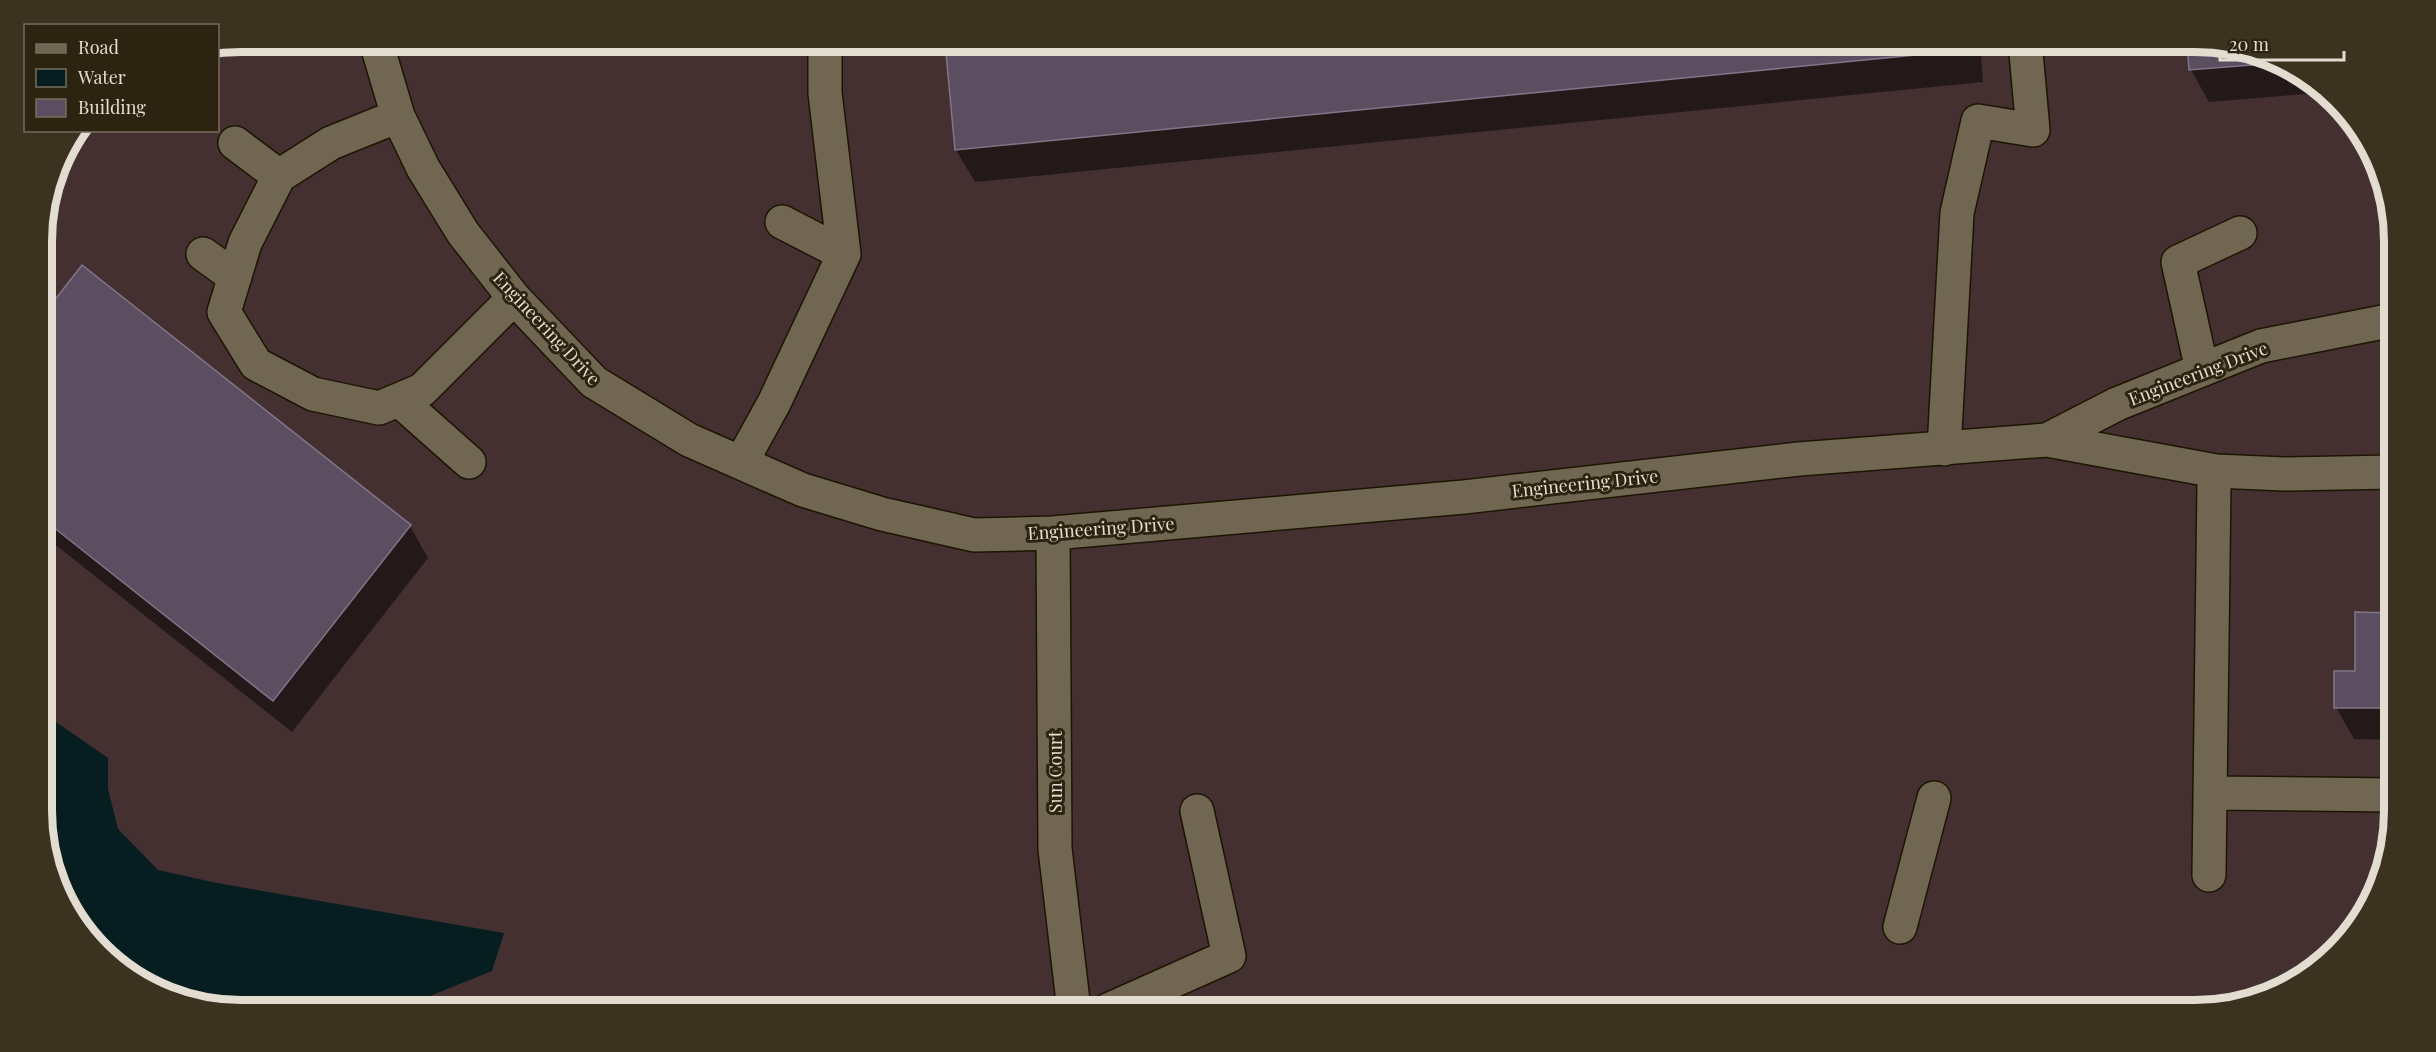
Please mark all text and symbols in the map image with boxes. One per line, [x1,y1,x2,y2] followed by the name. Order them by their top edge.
[24,24,219,132] legend
[2220,24,2344,62] scale bar
[2229,32,2269,56] text: 20 m
[78,35,119,59] text: Road
[77,65,126,89] text: Water
[78,95,146,119] text: Building
[488,266,606,390] street label: Engineering Drive
[2125,335,2271,411] street label: Engineering Drive
[1511,463,1659,503] street label: Engineering Drive
[1027,511,1175,545] street label: Engineering Drive
[1043,730,1067,813] street label: Sun Court

